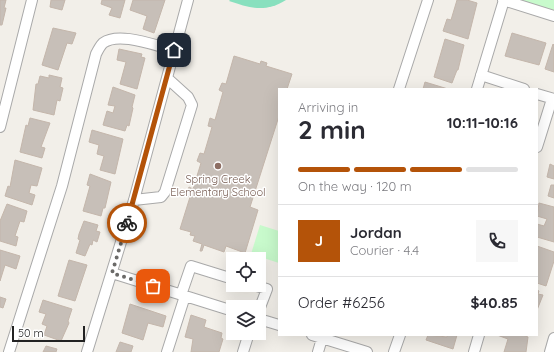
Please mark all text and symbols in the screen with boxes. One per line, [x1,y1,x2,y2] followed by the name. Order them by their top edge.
[157,33,191,67] pin
[163,39,185,61] icon: home
[298,99,358,115] text: Arriving in
[298,113,366,146] text: 2 min
[447,113,518,132] text: 10:11–10:16
[213,161,223,171] marker: Spring Creek Elementary School
[170,172,266,199] place label: Spring Creek Elementary School
[298,178,412,194] text: On the way · 120 m
[107,203,147,243] courier
[116,212,138,234] icon: bike
[476,220,518,262] button: phone
[350,223,402,242] text: Jordan
[315,231,323,250] text: J
[350,242,419,258] text: Courier · 4.4
[226,252,266,340] map controls
[226,252,266,292] button: locate
[136,269,170,303] pin
[142,275,164,297] icon: bag
[298,293,385,312] text: Order #6256
[470,293,518,312] text: $40.85
[226,300,266,340] button: layers
[12,324,85,343] scale bar
[18,326,44,340] text: 50 m

